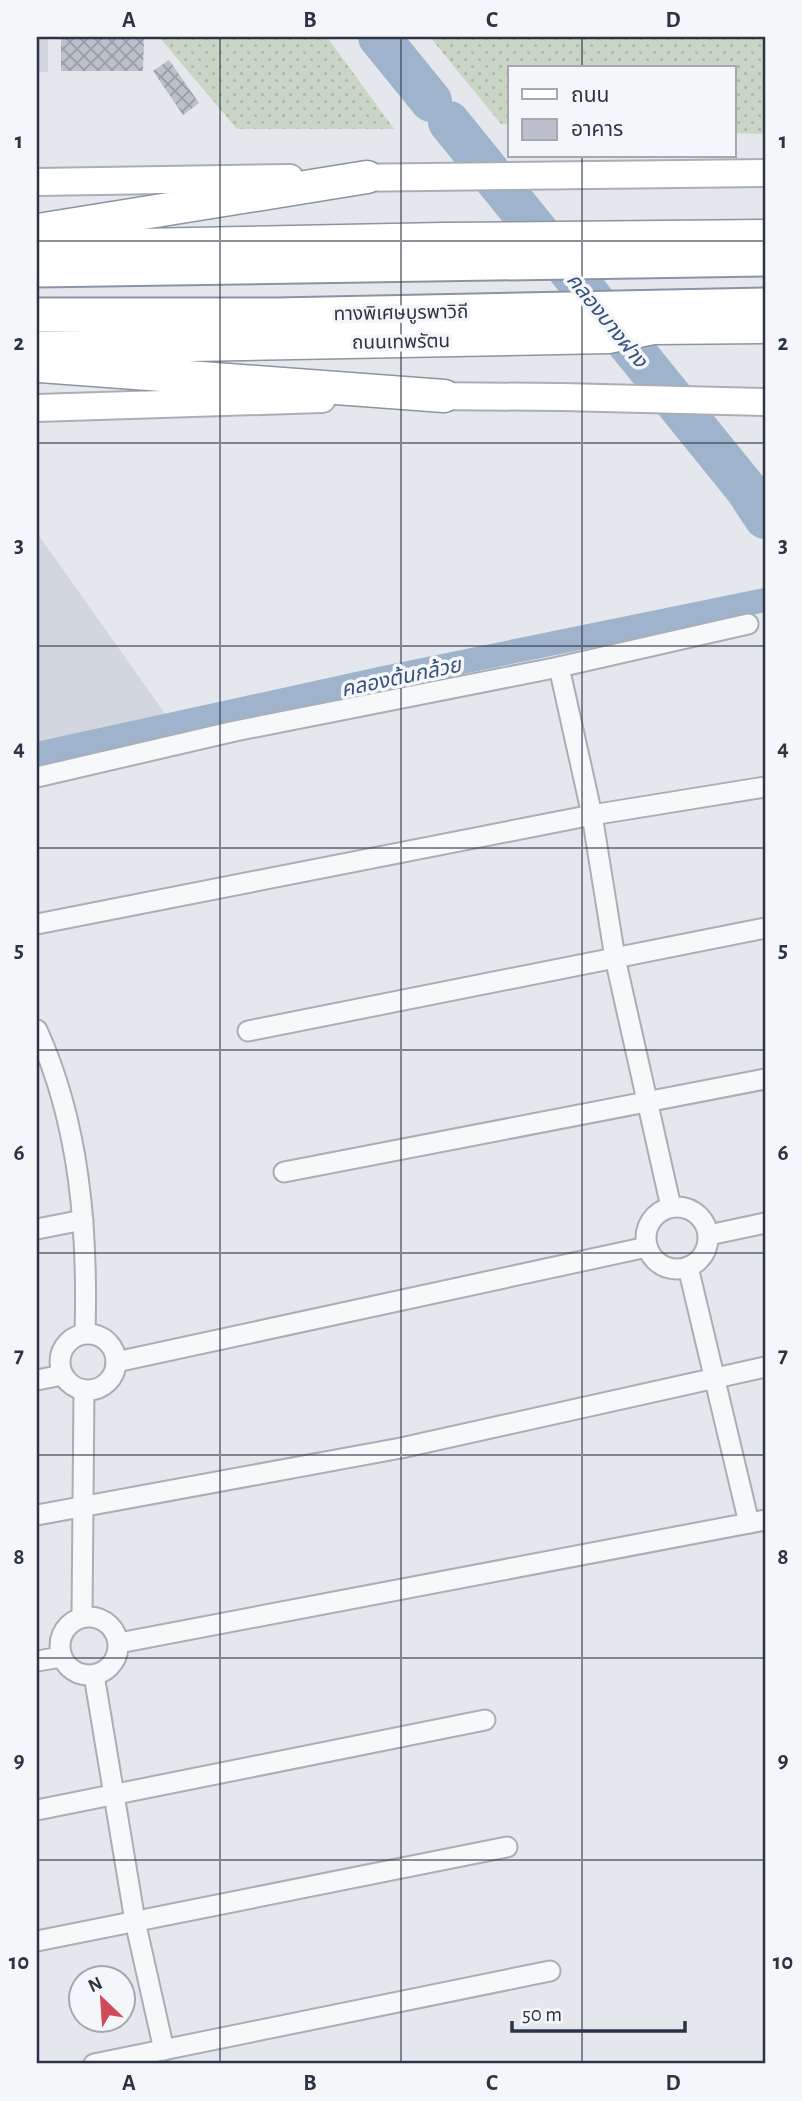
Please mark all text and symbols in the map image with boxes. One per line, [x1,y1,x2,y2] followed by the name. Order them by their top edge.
[122,9,136,32] text: A
[303,9,317,32] text: B
[486,9,498,32] text: C
[665,9,681,32] text: D
[508,66,736,158] legend
[571,85,609,106] text: ถนน
[571,119,623,140] text: อาคาร
[15,130,23,153] text: 1
[779,130,787,153] text: 1
[563,269,652,373] water label: คลองบางฝาง
[334,302,469,326] street label: ทางพิเศษบูรพาวิถี
[352,331,450,353] street label: ถนนเทพรัตน
[14,332,25,355] text: 2
[778,332,789,355] text: 2
[14,534,24,557] text: 3
[778,534,788,557] text: 3
[339,653,464,700] water label: คลองต้นกล้วย
[13,737,25,760] text: 4
[777,737,789,760] text: 4
[14,939,24,962] text: 5
[778,939,788,962] text: 5
[13,1142,25,1165] text: 6
[777,1142,789,1165] text: 6
[14,1344,24,1367] text: 7
[778,1344,788,1367] text: 7
[13,1546,25,1569] text: 8
[777,1546,789,1569] text: 8
[13,1749,25,1772] text: 9
[777,1749,789,1772] text: 9
[9,1951,29,1974] text: 10
[773,1951,793,1974] text: 10
[66,1965,136,2035] north arrow
[85,1974,105,1996] text: N
[512,1989,685,2033] scale bar
[522,2004,562,2025] text: 50 m
[122,2072,136,2095] text: A
[303,2072,317,2095] text: B
[486,2072,498,2095] text: C
[665,2072,681,2095] text: D

